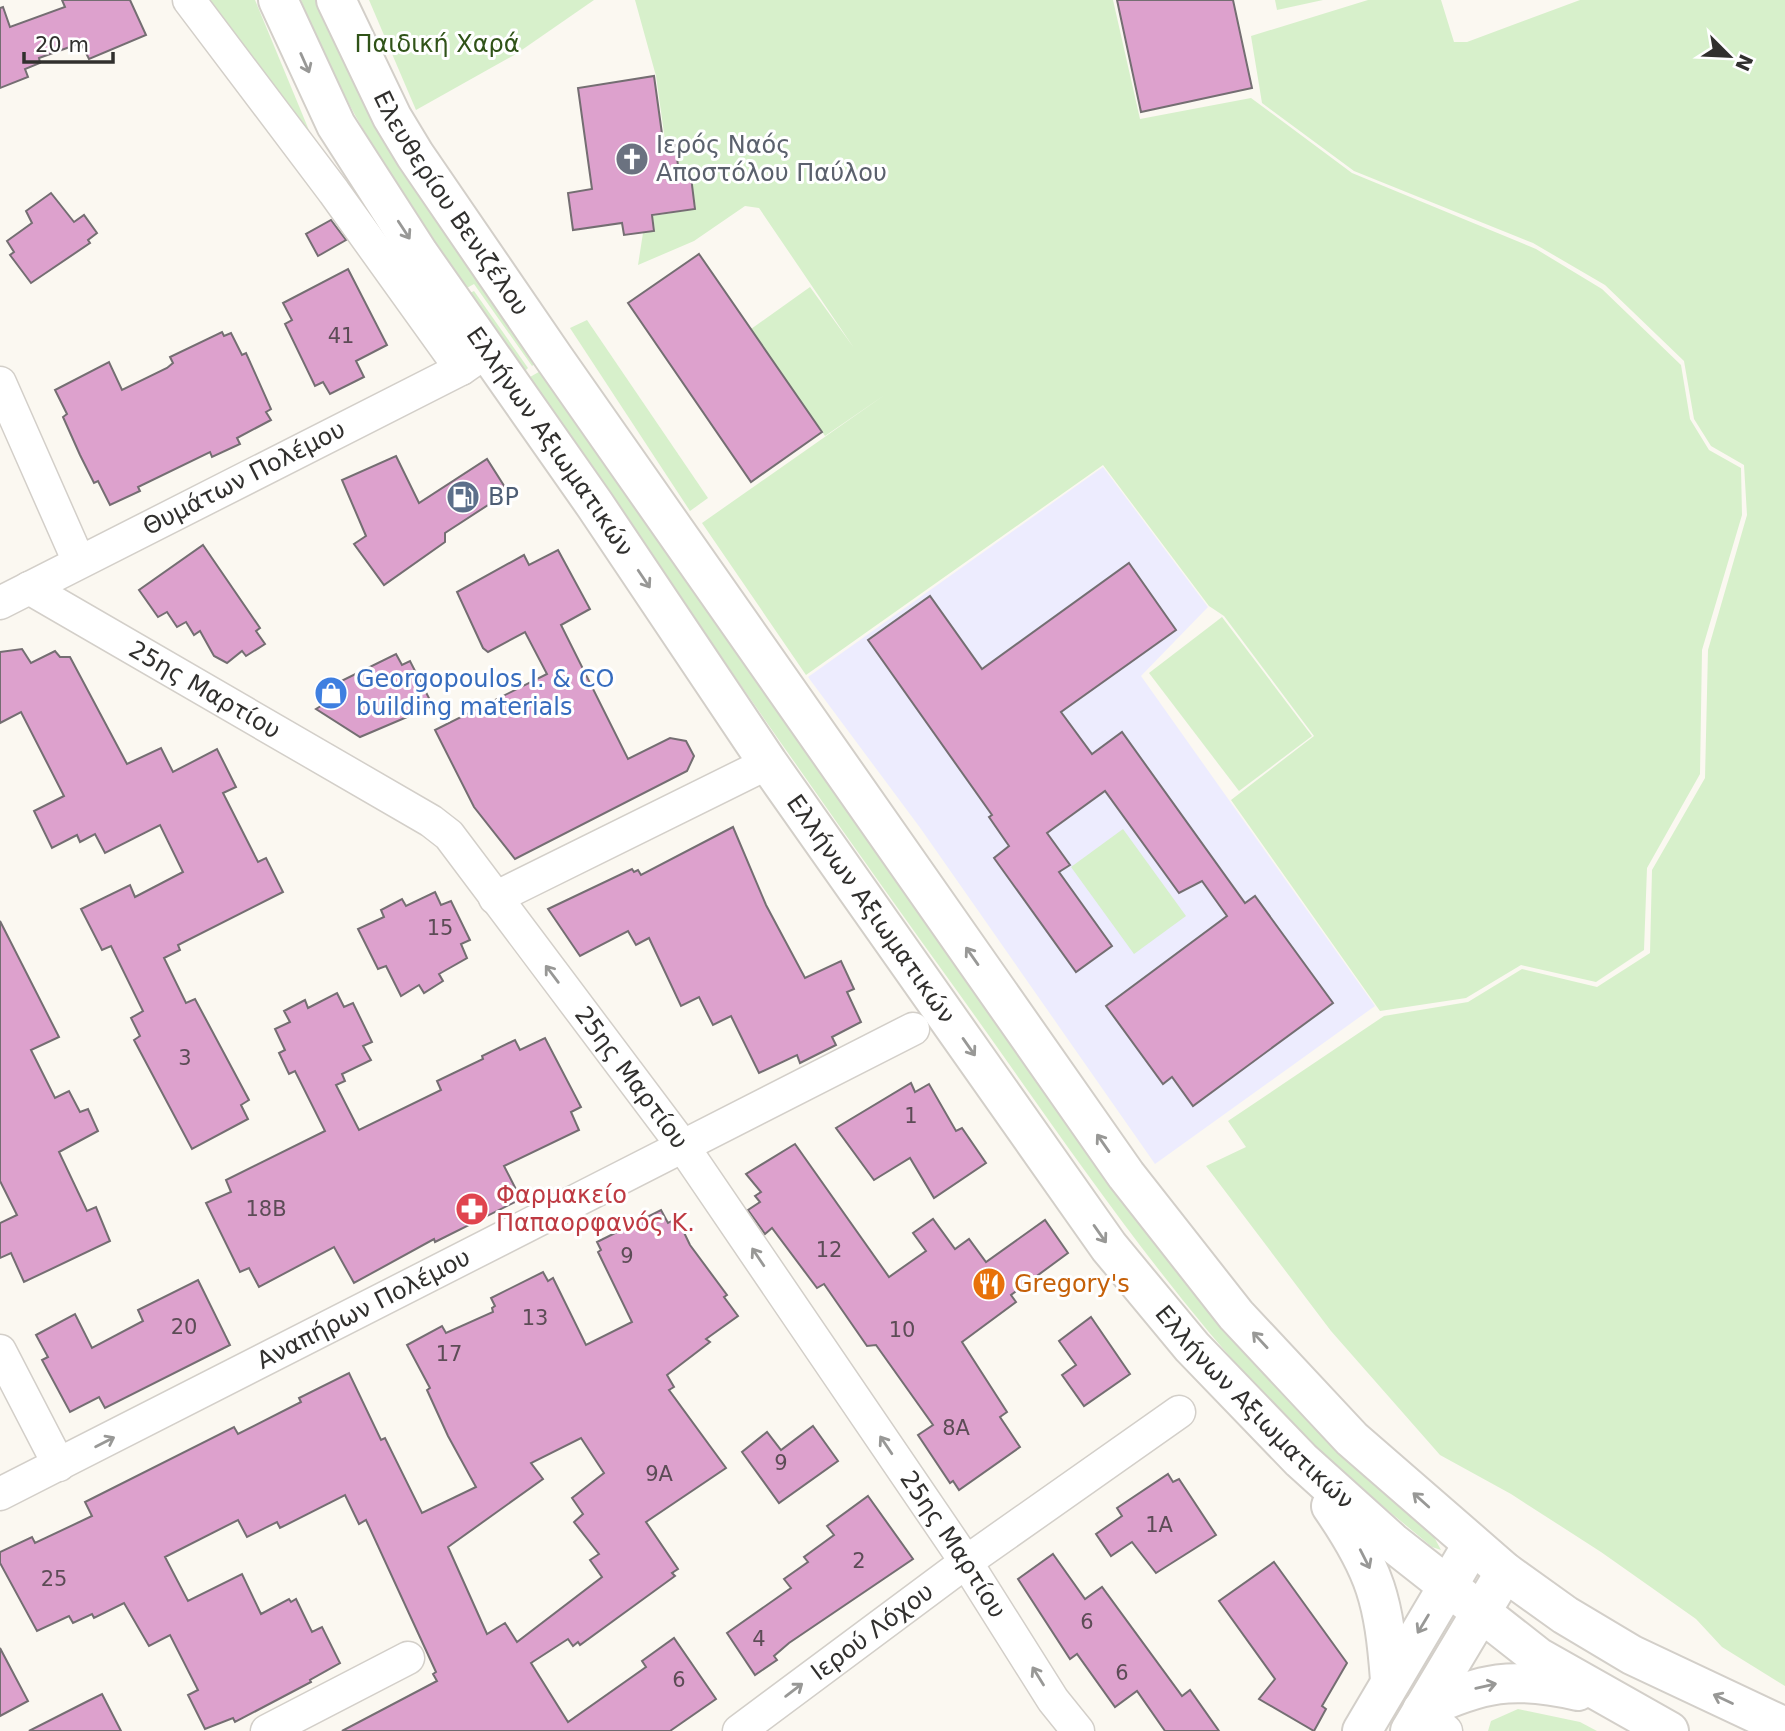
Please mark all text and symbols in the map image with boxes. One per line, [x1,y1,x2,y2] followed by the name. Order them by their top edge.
[24,21,114,65] scale bar
[1694,21,1764,91] north arrow
[354,30,520,58] park label: Παιδική Χαρά
[35,33,89,57] text: 20 m
[1731,51,1758,75] text: N
[299,52,312,73] one-way arrow
[368,86,535,321] street label: Ελευθερίου Βενιζέλου
[656,131,887,187] place label: Ιερός Ναός Αποστόλου Παύλου
[613,140,651,178] church icon: Ιερός Ναός Αποστόλου Παύλου
[397,220,411,239] one-way arrow
[461,322,639,561] street label: Ελλήνων Αξιωματικών
[328,324,354,348] house number: 41
[138,415,350,541] street label: Θυµάτων Πολέµου
[444,478,482,516] fuel station icon: BP
[488,483,519,511] place label: BP
[637,569,651,588] one-way arrow
[124,635,285,745] street label: 25ης Μαρτίου
[356,665,614,721] place label: Georgopoulos I. & CO building materials
[312,674,350,712] shop icon: Georgopoulos I. & CO building materials
[781,789,961,1029] street label: Ελλήνων Αξιωματικών
[427,916,453,940] house number: 15
[965,947,979,966] one-way arrow
[545,965,560,984] one-way arrow
[569,1001,694,1154] street label: 25ης Μαρτίου
[962,1037,977,1056] one-way arrow
[178,1046,192,1070] house number: 3
[904,1104,918,1128] house number: 1
[1096,1134,1110,1153] one-way arrow
[496,1181,695,1237] place label: Φαρμακείο Παπαορφανός Κ.
[453,1190,491,1228] pharmacy icon: Φαρμακείο Παπαορφανός Κ.
[245,1197,287,1221] house number: 18Β
[1093,1223,1107,1243] one-way arrow
[816,1238,842,1262] house number: 12
[252,1243,475,1375] street label: Αναπήρων Πολέμου
[620,1244,634,1268] house number: 9
[751,1248,765,1267] one-way arrow
[970,1265,1008,1303] restaurant icon: Gregory's
[1014,1270,1130,1298] place label: Gregory's
[1149,1300,1359,1515] street label: Ελλήνων Αξιωματικών
[522,1306,548,1330] house number: 13
[171,1315,197,1339] house number: 20
[889,1318,915,1342] house number: 10
[1251,1332,1268,1349] one-way arrow
[436,1342,462,1366] house number: 17
[942,1416,970,1440] house number: 8Α
[94,1434,115,1448] one-way arrow
[879,1436,893,1455] one-way arrow
[774,1451,788,1475] house number: 9
[645,1462,673,1486] house number: 9Α
[894,1466,1012,1623] street label: 25ης Μαρτίου
[1412,1492,1430,1508] one-way arrow
[1145,1513,1173,1537] house number: 1Α
[1358,1548,1372,1569] one-way arrow
[852,1549,866,1573] house number: 2
[41,1567,67,1591] house number: 25
[806,1577,939,1686] street label: Ιερού Λόχου
[1080,1610,1094,1634] house number: 6
[1416,1613,1429,1634] one-way arrow
[752,1627,766,1651] house number: 4
[1115,1661,1129,1685] house number: 6
[1031,1667,1045,1686] one-way arrow
[672,1668,686,1692] house number: 6
[1474,1679,1496,1692] one-way arrow
[784,1683,803,1698] one-way arrow
[1713,1691,1734,1705] one-way arrow

